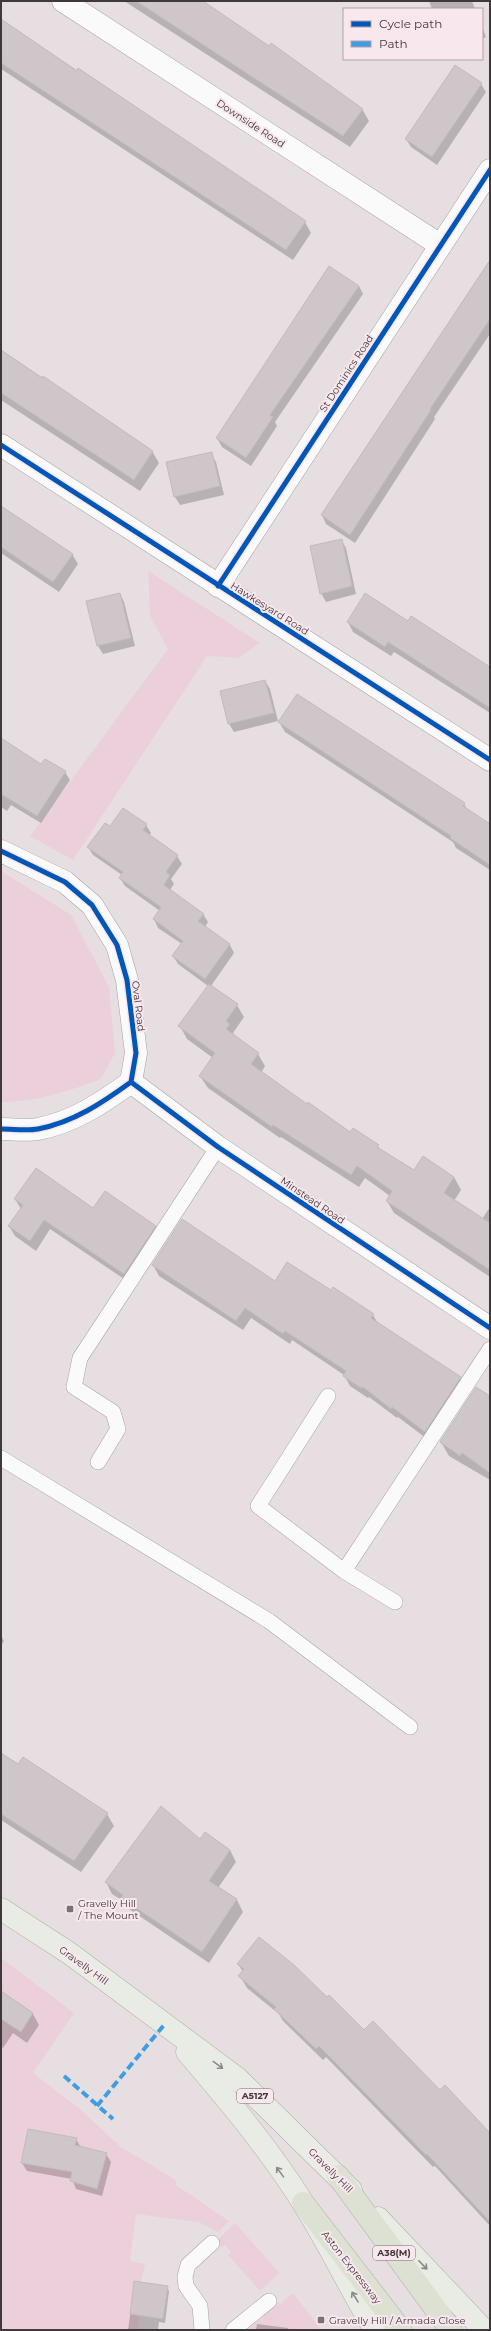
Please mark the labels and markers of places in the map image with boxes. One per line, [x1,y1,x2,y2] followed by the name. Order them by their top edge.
[77,1897,139,1922] place label: Gravelly Hill / The Mount
[65,1904,75,1914] marker: Gravelly Hill / The Mount
[329,2314,466,2327] place label: Gravelly Hill / Armada Close
[316,2315,326,2325] marker: Gravelly Hill / Armada Close

